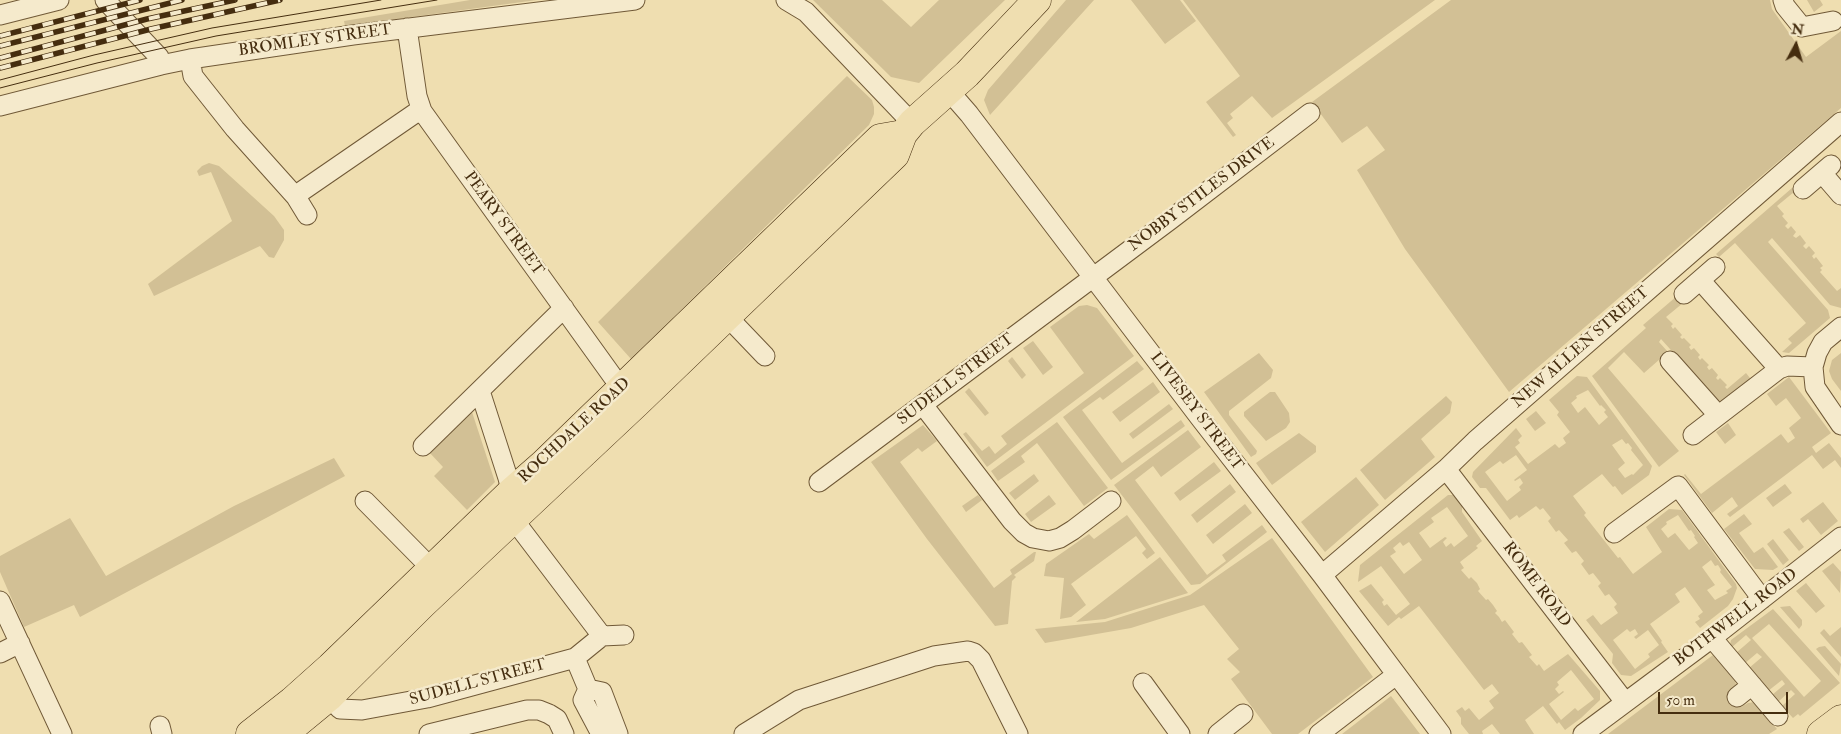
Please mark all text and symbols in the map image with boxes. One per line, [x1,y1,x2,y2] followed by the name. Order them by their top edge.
[1771,20,1821,70] north arrow
[1790,20,1805,39] text: N
[237,21,393,61] street label: BROMLEY STREET
[1125,134,1279,256] street label: NOBBY STILES DRIVE
[459,168,547,280] street label: PEARY STREET
[1509,283,1653,413] street label: NEW ALLEN STREET
[894,330,1018,430] street label: SUDELL STREET
[1145,349,1247,475] street label: LIVESEY STREET
[515,374,635,488] street label: ROCHDALE ROAD
[1498,539,1574,631] street label: ROME ROAD
[1670,565,1802,671] street label: BOTHWELL ROAD
[408,656,548,710] street label: SUDELL STREET
[1661,682,1791,714] scale bar
[1666,691,1695,710] text: 50 m

